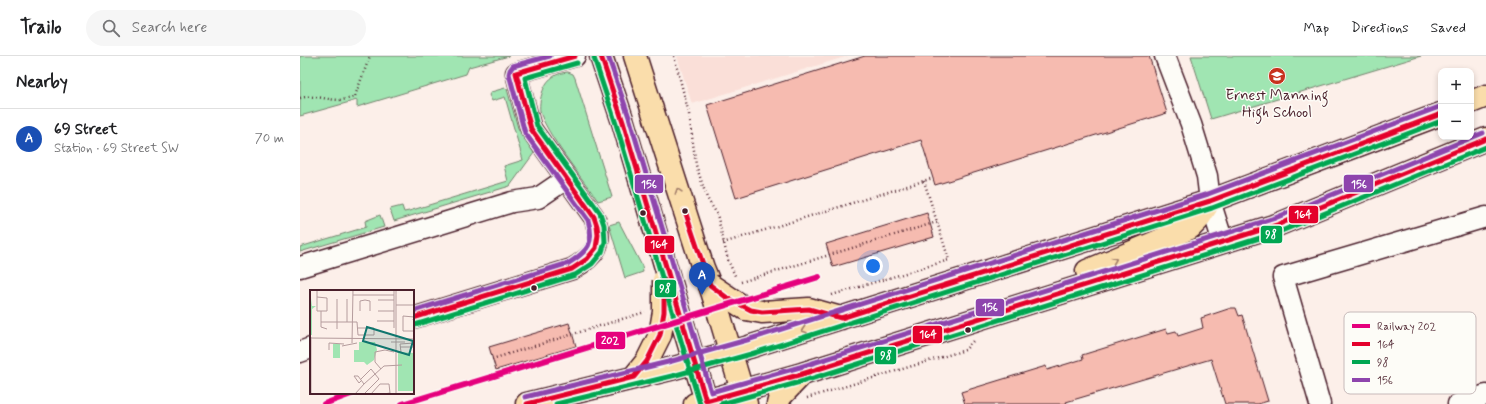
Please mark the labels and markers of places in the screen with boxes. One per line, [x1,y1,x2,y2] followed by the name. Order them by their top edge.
[1267,66,1287,86] school or university icon: Ernest Manning High School
[1226,86,1329,124] place label: Ernest Manning High School
[680,206,690,216] unlabelled marker
[638,208,648,218] unlabelled marker
[689,262,715,295] pin: A
[529,283,539,293] unlabelled marker
[963,325,973,335] unlabelled marker

